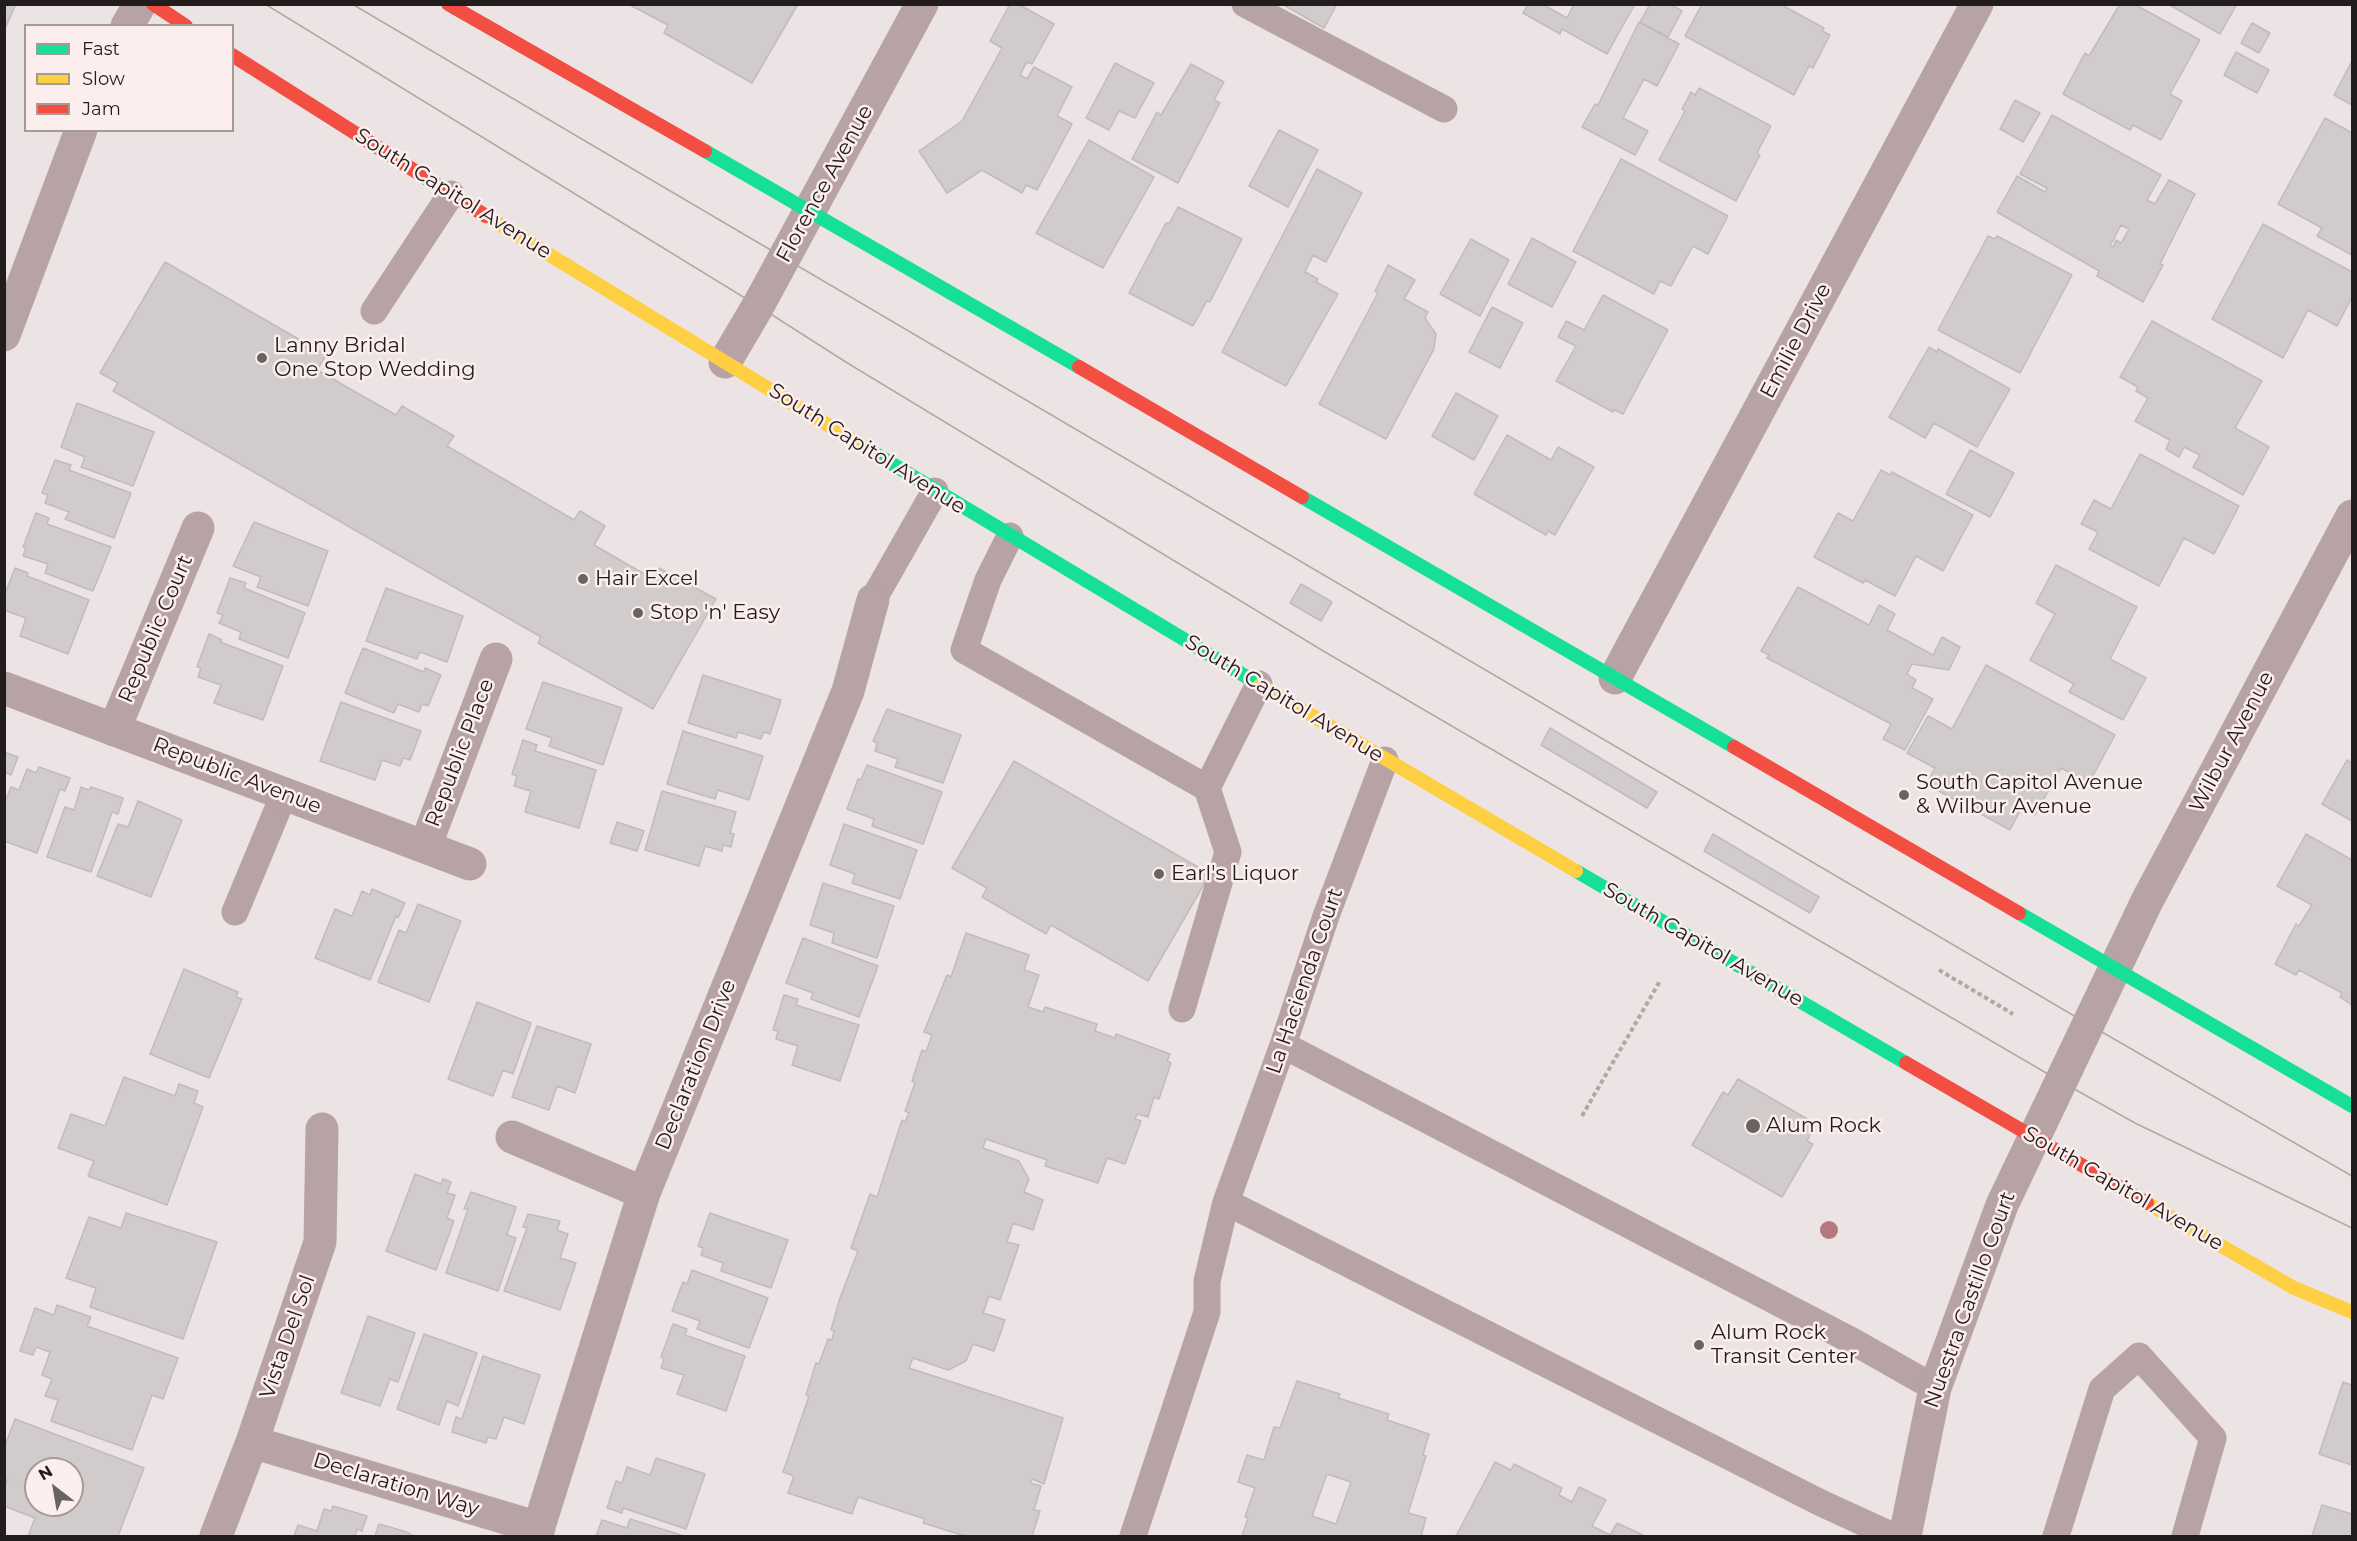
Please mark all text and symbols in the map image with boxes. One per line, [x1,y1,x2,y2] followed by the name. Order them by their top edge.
[24,24,234,132] legend
[82,38,120,60] text: Fast
[82,68,125,90] text: Slow
[82,98,121,120] text: Jam
[771,101,879,267] street label: Florence Avenue
[350,123,556,265] street label: South Capitol Avenue
[1755,279,1837,403] street label: Emilie Drive
[274,333,476,383] place label: Lanny Bridal One Stop Wedding
[255,351,269,365] marker: Lanny Bridal One Stop Wedding
[764,378,970,520] street label: South Capitol Avenue
[114,551,198,707] street label: Republic Court
[595,566,699,592] place label: Hair Excel
[576,572,590,586] marker: Hair Excel
[650,600,780,626] place label: Stop 'n' Easy
[631,606,645,620] marker: Stop 'n' Easy
[1180,630,1388,768] street label: South Capitol Avenue
[2184,667,2280,817] street label: Wilbur Avenue
[420,675,500,831] street label: Republic Place
[149,732,325,820] street label: Republic Avenue
[1916,770,2143,820] place label: South Capitol Avenue & Wilbur Avenue
[1897,788,1911,802] marker: South Capitol Avenue & Wilbur Avenue
[1171,861,1299,887] place label: Earl's Liquor
[1152,867,1166,881] marker: Earl's Liquor
[1598,877,1808,1013] street label: South Capitol Avenue
[1261,885,1349,1077] street label: La Hacienda Court
[650,976,742,1154] street label: Declaration Drive
[1766,1113,1881,1139] place label: Alum Rock
[1744,1117,1762,1135] marker: Alum Rock
[2018,1121,2228,1257] street label: South Capitol Avenue
[1919,1188,2021,1412] street label: Nuestra Castillo Court
[255,1272,321,1402] street label: Vista Del Sol
[1711,1320,1857,1370] place label: Alum Rock Transit Center
[1692,1338,1706,1352] marker: Alum Rock Transit Center
[310,1448,482,1522] street label: Declaration Way
[24,1457,84,1517] north arrow
[35,1461,56,1484] text: N

